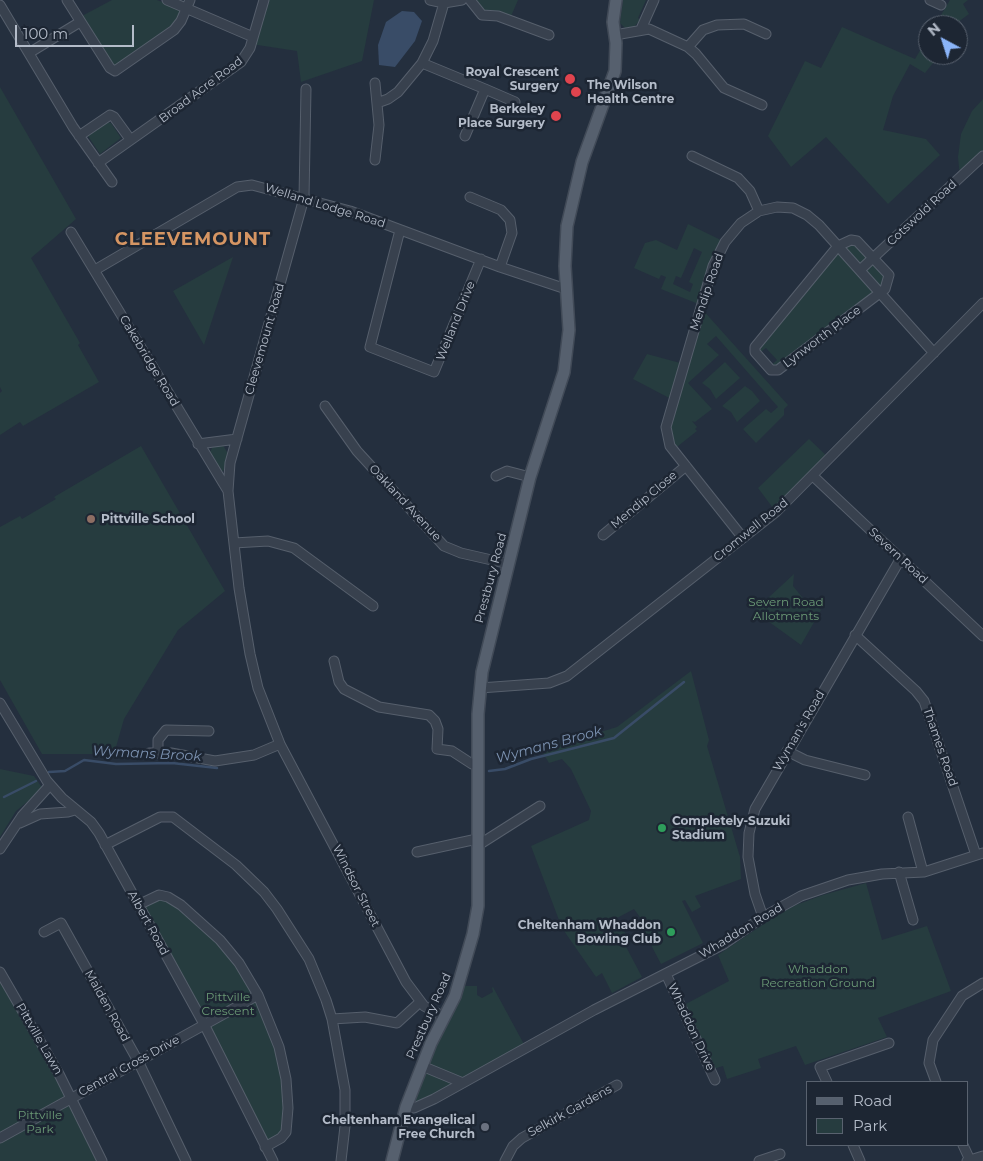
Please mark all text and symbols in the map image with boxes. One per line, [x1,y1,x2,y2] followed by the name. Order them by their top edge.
[18,15,136,47] scale bar
[918,15,968,65] north arrow
[924,19,944,40] text: N
[23,24,68,43] text: 100 m
[156,54,246,126] street label: Broad Acre Road
[465,65,559,93] place label: Royal Crescent Surgery
[563,72,577,86] marker: Royal Crescent Surgery
[587,78,674,106] place label: The Wilson Health Centre
[569,85,583,99] marker: The Wilson Health Centre
[458,102,545,130] place label: Berkeley Place Surgery
[549,109,563,123] marker: Berkeley Place Surgery
[884,177,960,249] street label: Cotswold Road
[263,181,387,231] street label: Welland Lodge Road
[113,229,273,251] district label: CLEEVEMOUNT
[687,251,727,333] street label: Mendip Road
[434,279,478,363] street label: Welland Drive
[242,281,288,397] street label: Cleevemount Road
[780,303,864,371] street label: Lynworth Place
[116,313,182,409] street label: Cakebridge Road
[366,462,444,544] street label: Oakland Avenue
[608,468,680,532] street label: Mendip Close
[711,495,791,565] street label: Cromwell Road
[101,512,195,526] place label: Pittville School
[85,513,97,525] marker: Pittville School
[866,525,930,587] street label: Severn Road
[472,531,510,625] street label: Prestbury Road
[748,595,824,623] park label: Severn Road Allotments
[770,688,828,774] street label: Wyman's Road
[920,706,960,788] street label: Thames Road
[494,723,604,767] water label: Wymans Brook
[92,743,202,765] water label: Wymans Brook
[672,814,790,842] place label: Completely-Suzuki Stadium
[656,822,668,834] marker: Completely-Suzuki Stadium
[329,843,383,929] street label: Windsor Street
[124,888,172,958] street label: Albert Road
[697,900,785,962] street label: Whaddon Road
[518,918,661,946] place label: Cheltenham Whaddon Bowling Club
[665,926,677,938] marker: Cheltenham Whaddon Bowling Club
[761,962,875,990] park label: Whaddon Recreation Ground
[81,968,133,1044] street label: Malden Road
[404,971,454,1061] street label: Prestbury Road
[664,981,718,1073] street label: Whaddon Drive
[201,990,255,1018] park label: Pittville Crescent
[13,1001,65,1077] street label: Pittville Lawn
[76,1032,182,1100] street label: Central Cross Drive
[806,1081,968,1146] legend
[526,1082,614,1140] street label: Selkirk Gardens
[853,1091,892,1110] text: Road
[18,1108,62,1136] park label: Pittville Park
[322,1113,475,1141] place label: Cheltenham Evangelical Free Church
[853,1116,887,1135] text: Park
[479,1121,491,1133] marker: Cheltenham Evangelical Free Church

